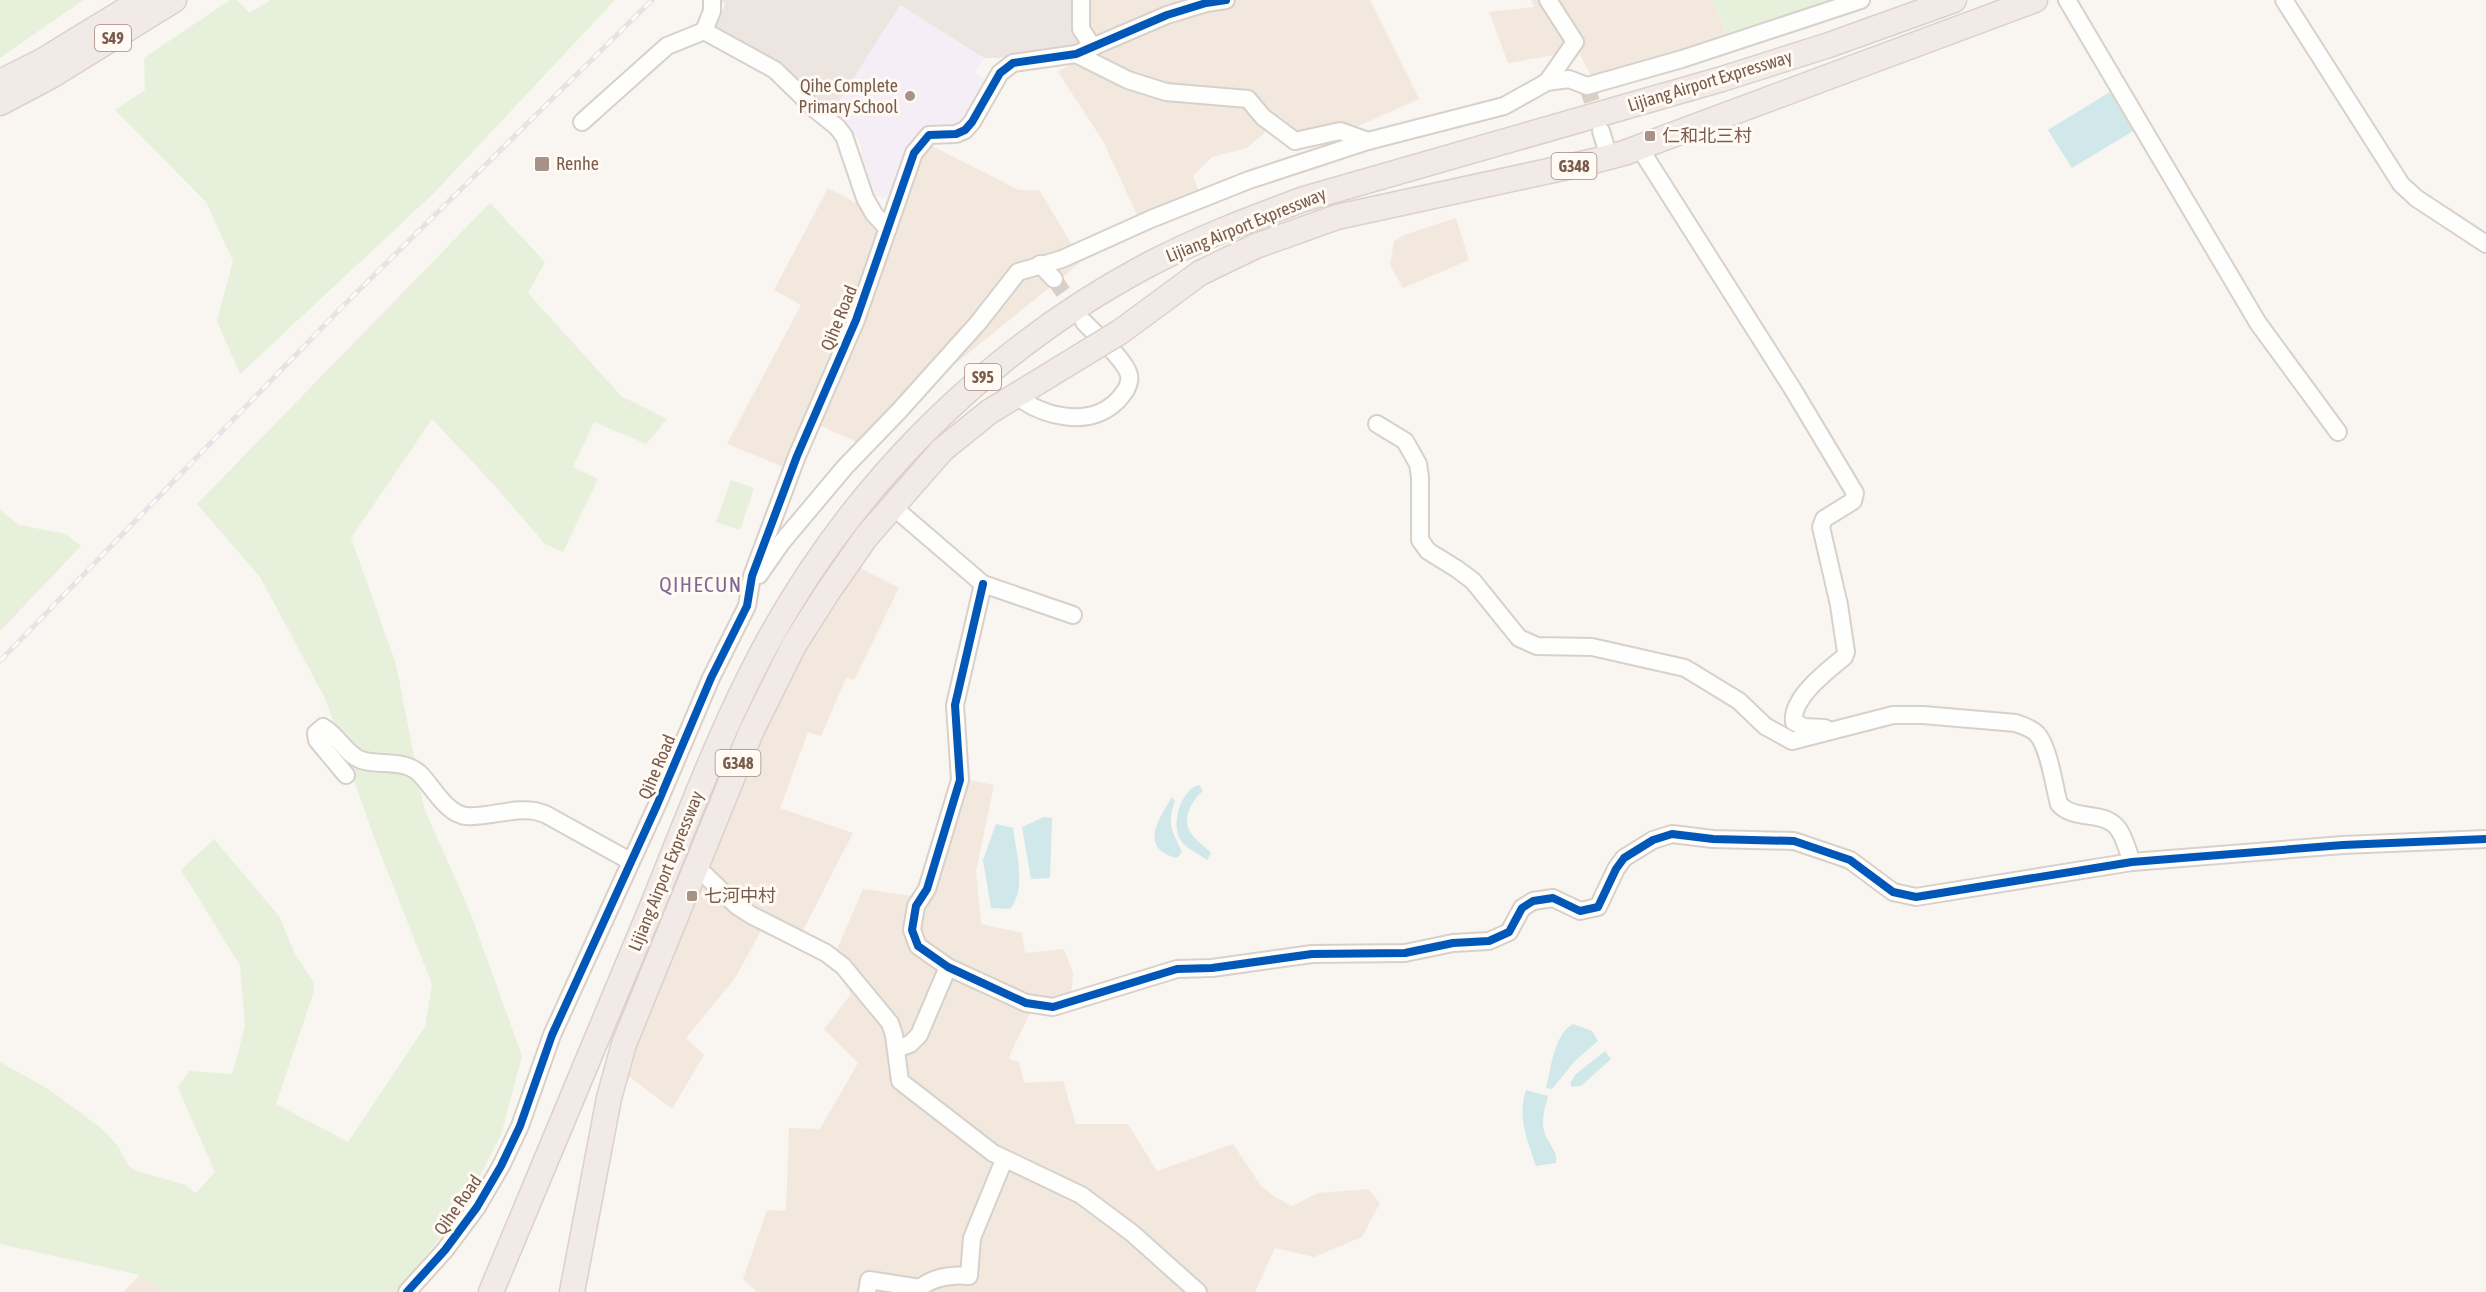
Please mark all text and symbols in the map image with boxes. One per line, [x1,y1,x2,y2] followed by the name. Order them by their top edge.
[95,25,131,51] road number: S49
[1625,46,1795,116] street label: Lijiang Airport Expressway
[799,75,898,117] place label: Qihe Complete Primary School
[903,89,917,103] marker: Qihe Complete Primary School
[1662,125,1752,146] place label: 仁和北三村
[1643,129,1657,143] marker: 仁和北三村
[556,153,599,174] place label: Renhe
[1552,153,1596,179] road number: G348
[533,155,551,173] marker: Renhe
[1163,183,1329,266] street label: Lijiang Airport Expressway
[816,282,861,353] street label: Qihe Road
[965,364,1001,390] road number: S95
[659,572,743,596] district label: QIHECUN
[634,731,680,802] street label: Qihe Road
[716,750,760,776] road number: G348
[624,788,707,954] street label: Lijiang Airport Expressway
[704,885,776,906] place label: 七河中村
[685,889,699,903] marker: 七河中村
[429,1171,486,1239] street label: Qihe Road

